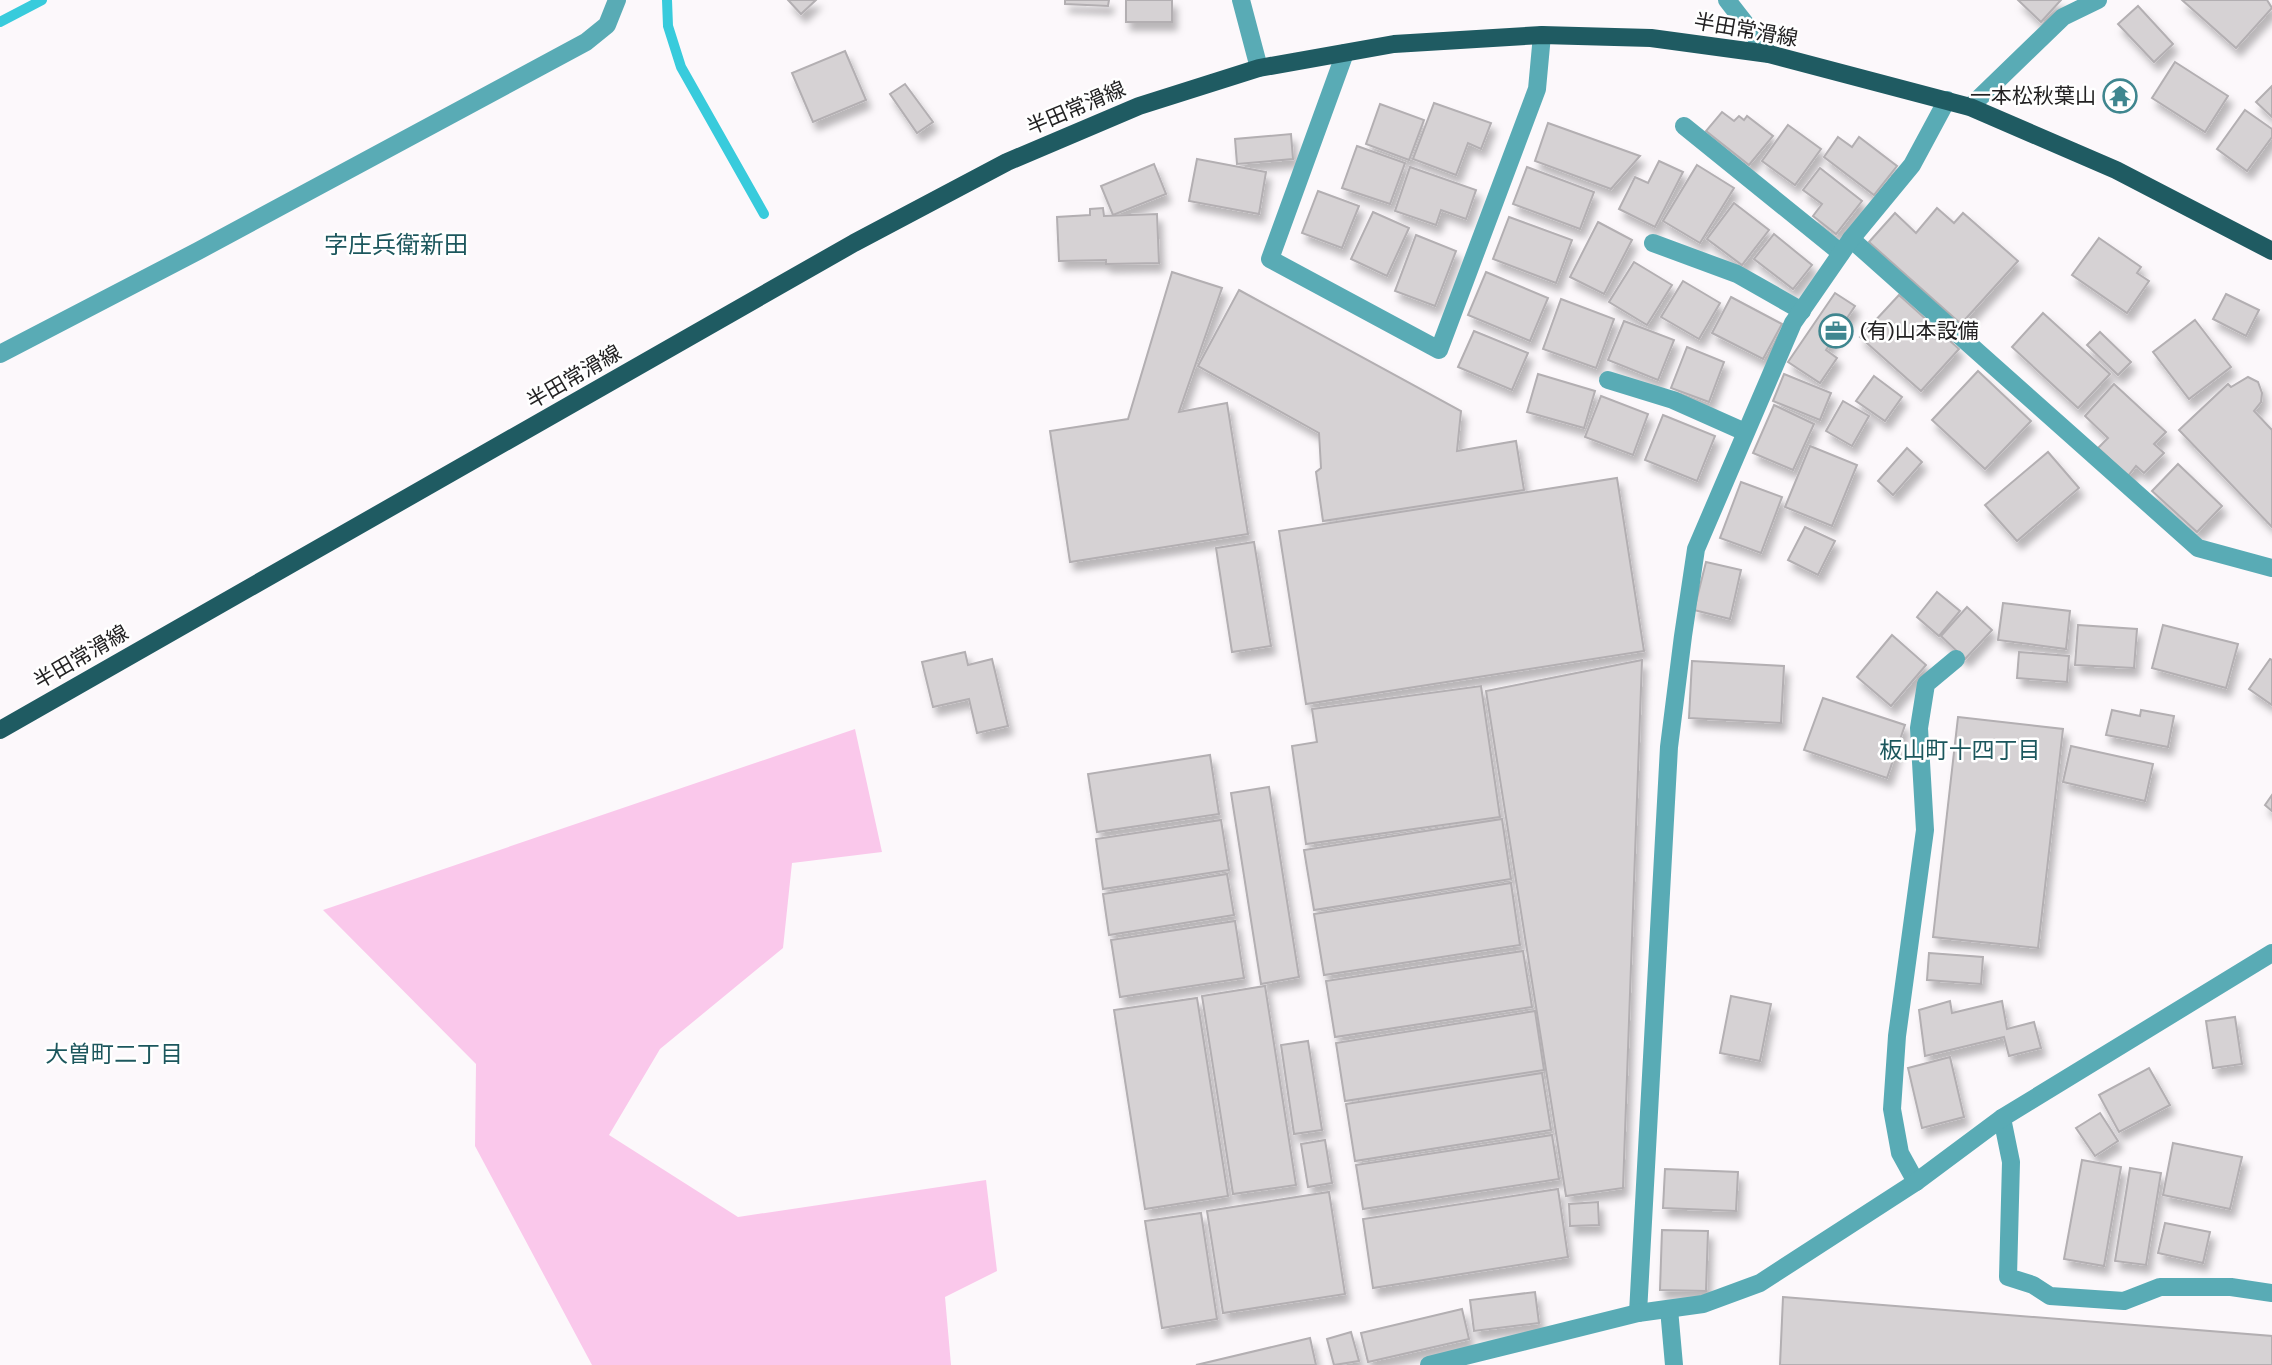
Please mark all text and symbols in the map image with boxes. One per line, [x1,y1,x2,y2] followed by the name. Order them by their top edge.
[1692,9,1800,51] street label: 半田常滑線
[1023,76,1129,140] street label: 半田常滑線
[2101,77,2139,115] temple icon: 一本松秋葉山
[1970,84,2096,108] place label: 一本松秋葉山
[324,231,468,259] district label: 字庄兵衛新田
[1817,312,1855,350] office icon: (有)山本設備
[1860,319,1979,343] place label: (有)山本設備
[523,340,625,414] street label: 半田常滑線
[30,620,132,694] street label: 半田常滑線
[1880,737,2041,764] district label: 板山町十四丁目
[45,1041,183,1068] district label: 大曽町二丁目

